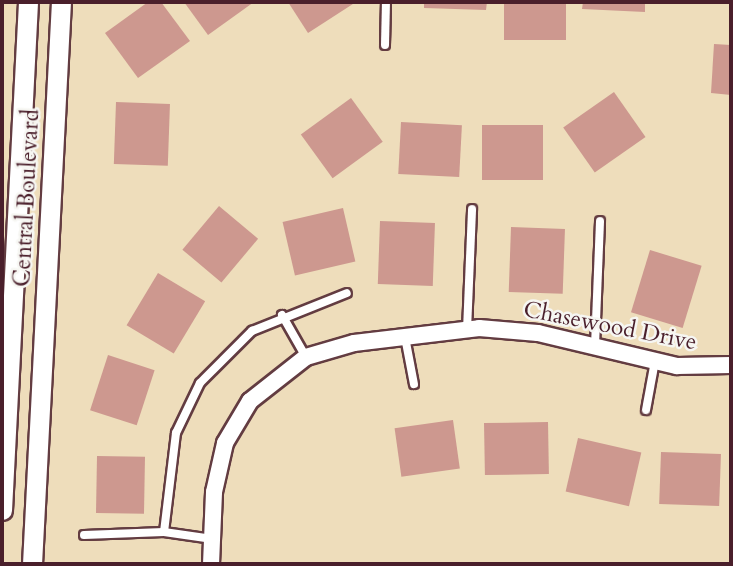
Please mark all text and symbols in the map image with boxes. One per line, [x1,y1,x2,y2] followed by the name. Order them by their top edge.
[9,108,45,288] street label: Central Boulevard
[521,296,699,356] street label: Chasewood Drive

